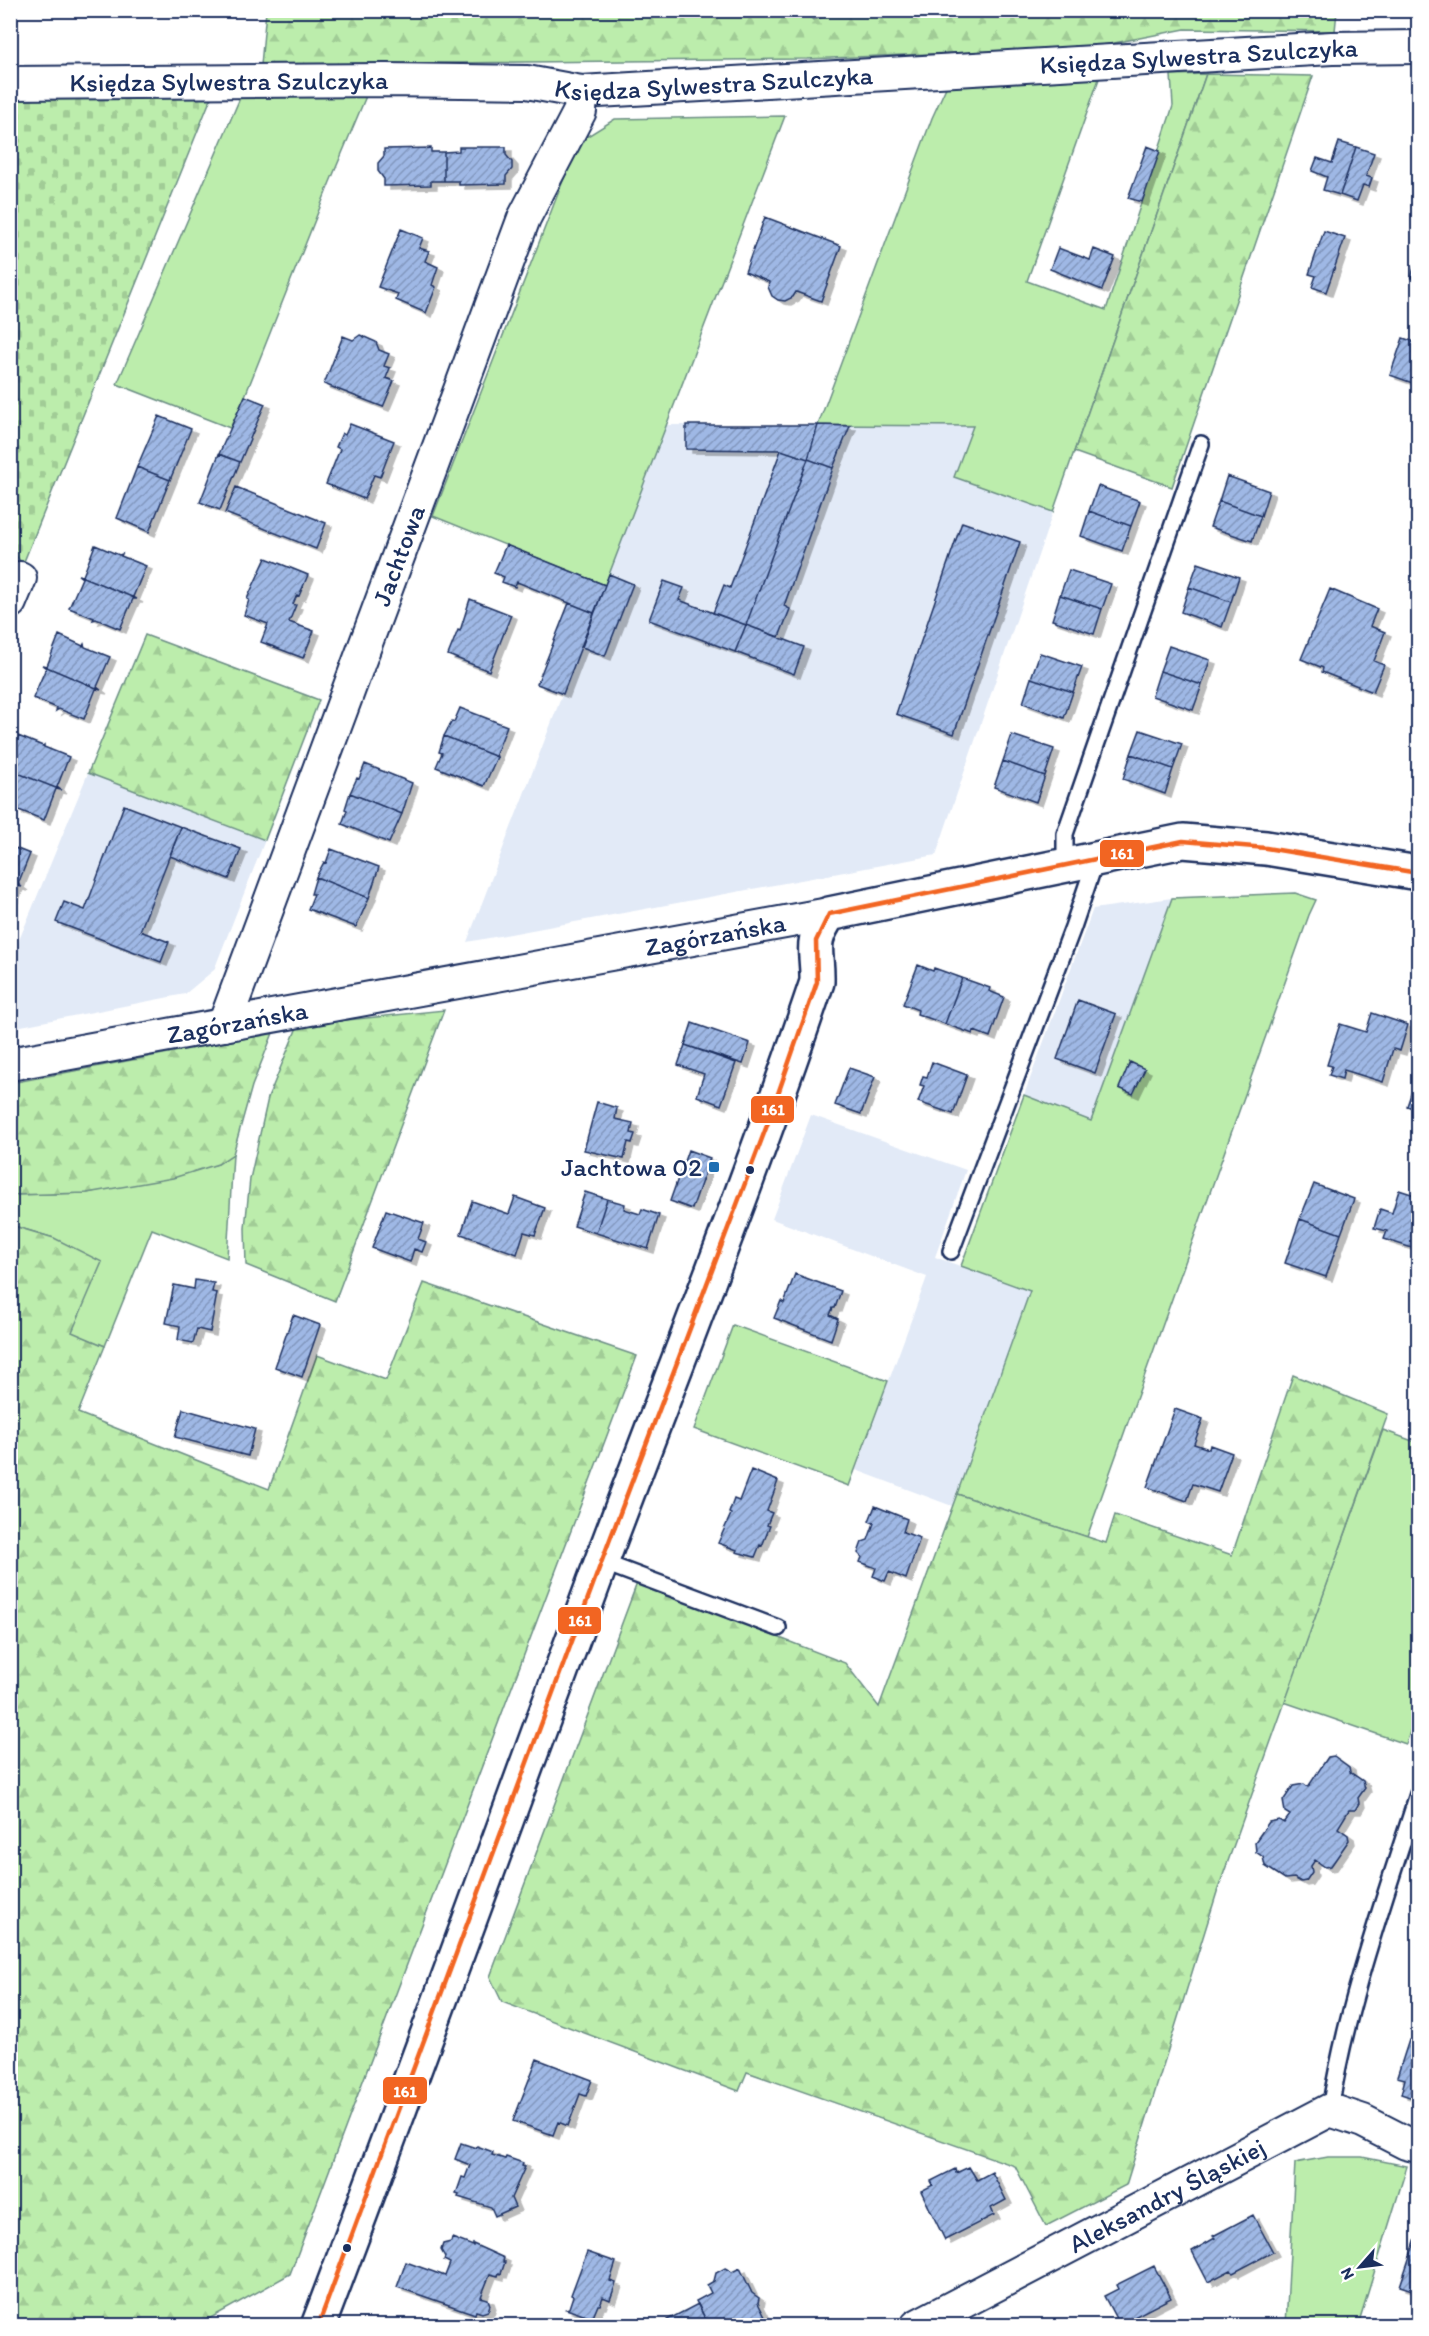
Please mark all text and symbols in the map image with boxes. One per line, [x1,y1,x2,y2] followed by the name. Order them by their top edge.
[1039,32,1359,81] street label: Księdza Sylwestra Szulczyka
[552,59,874,108] street label: Księdza Sylwestra Szulczyka
[69,64,389,99] street label: Księdza Sylwestra Szulczyka
[365,500,432,610] street label: Jachtowa
[1099,839,1145,868] line badge: 161
[1110,844,1134,863] text: 161
[642,906,789,963] street label: Zagórzańska
[164,994,311,1051] street label: Zagórzańska
[750,1095,795,1124] line badge: 161
[761,1100,785,1119] text: 161
[561,1151,702,1183] place label: Jachtowa 02
[707,1160,721,1174] marker: Jachtowa 02
[744,1164,756,1176] unlabelled marker
[557,1606,602,1635] line badge: 161
[568,1611,592,1630] text: 161
[382,2076,428,2105] line badge: 161
[393,2082,417,2101] text: 161
[1063,2131,1271,2260] street label: Aleksandry Śląskiej
[1330,2237,1390,2297] north arrow
[341,2242,353,2254] unlabelled marker
[1336,2265,1358,2283] text: N

